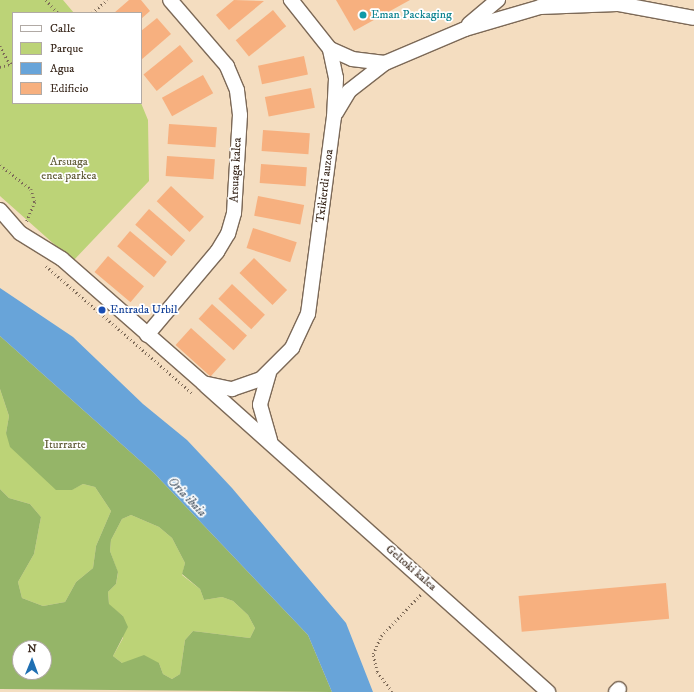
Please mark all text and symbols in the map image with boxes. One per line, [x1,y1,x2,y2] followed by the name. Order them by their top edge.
[371,8,452,22] place label: Eman Packaging
[358,10,368,20] marker: Eman Packaging
[12,12,142,104] legend
[50,21,75,36] text: Calle
[50,41,83,56] text: Parque
[50,61,74,76] text: Agua
[50,81,88,96] text: Edificio
[227,137,245,203] street label: Arsuaga kalea
[313,148,337,224] street label: Txikierdi auzoa
[41,155,97,183] park label: Arsuaga enea parkea
[110,303,177,317] place label: Entrada Urbil
[97,305,107,315] marker: Entrada Urbil
[44,438,86,452] park label: Iturrarte
[164,474,210,520] water label: Oria ibaia
[383,542,439,594] street label: Geltoki kalea
[12,640,52,680] north arrow
[28,642,37,656] text: N

